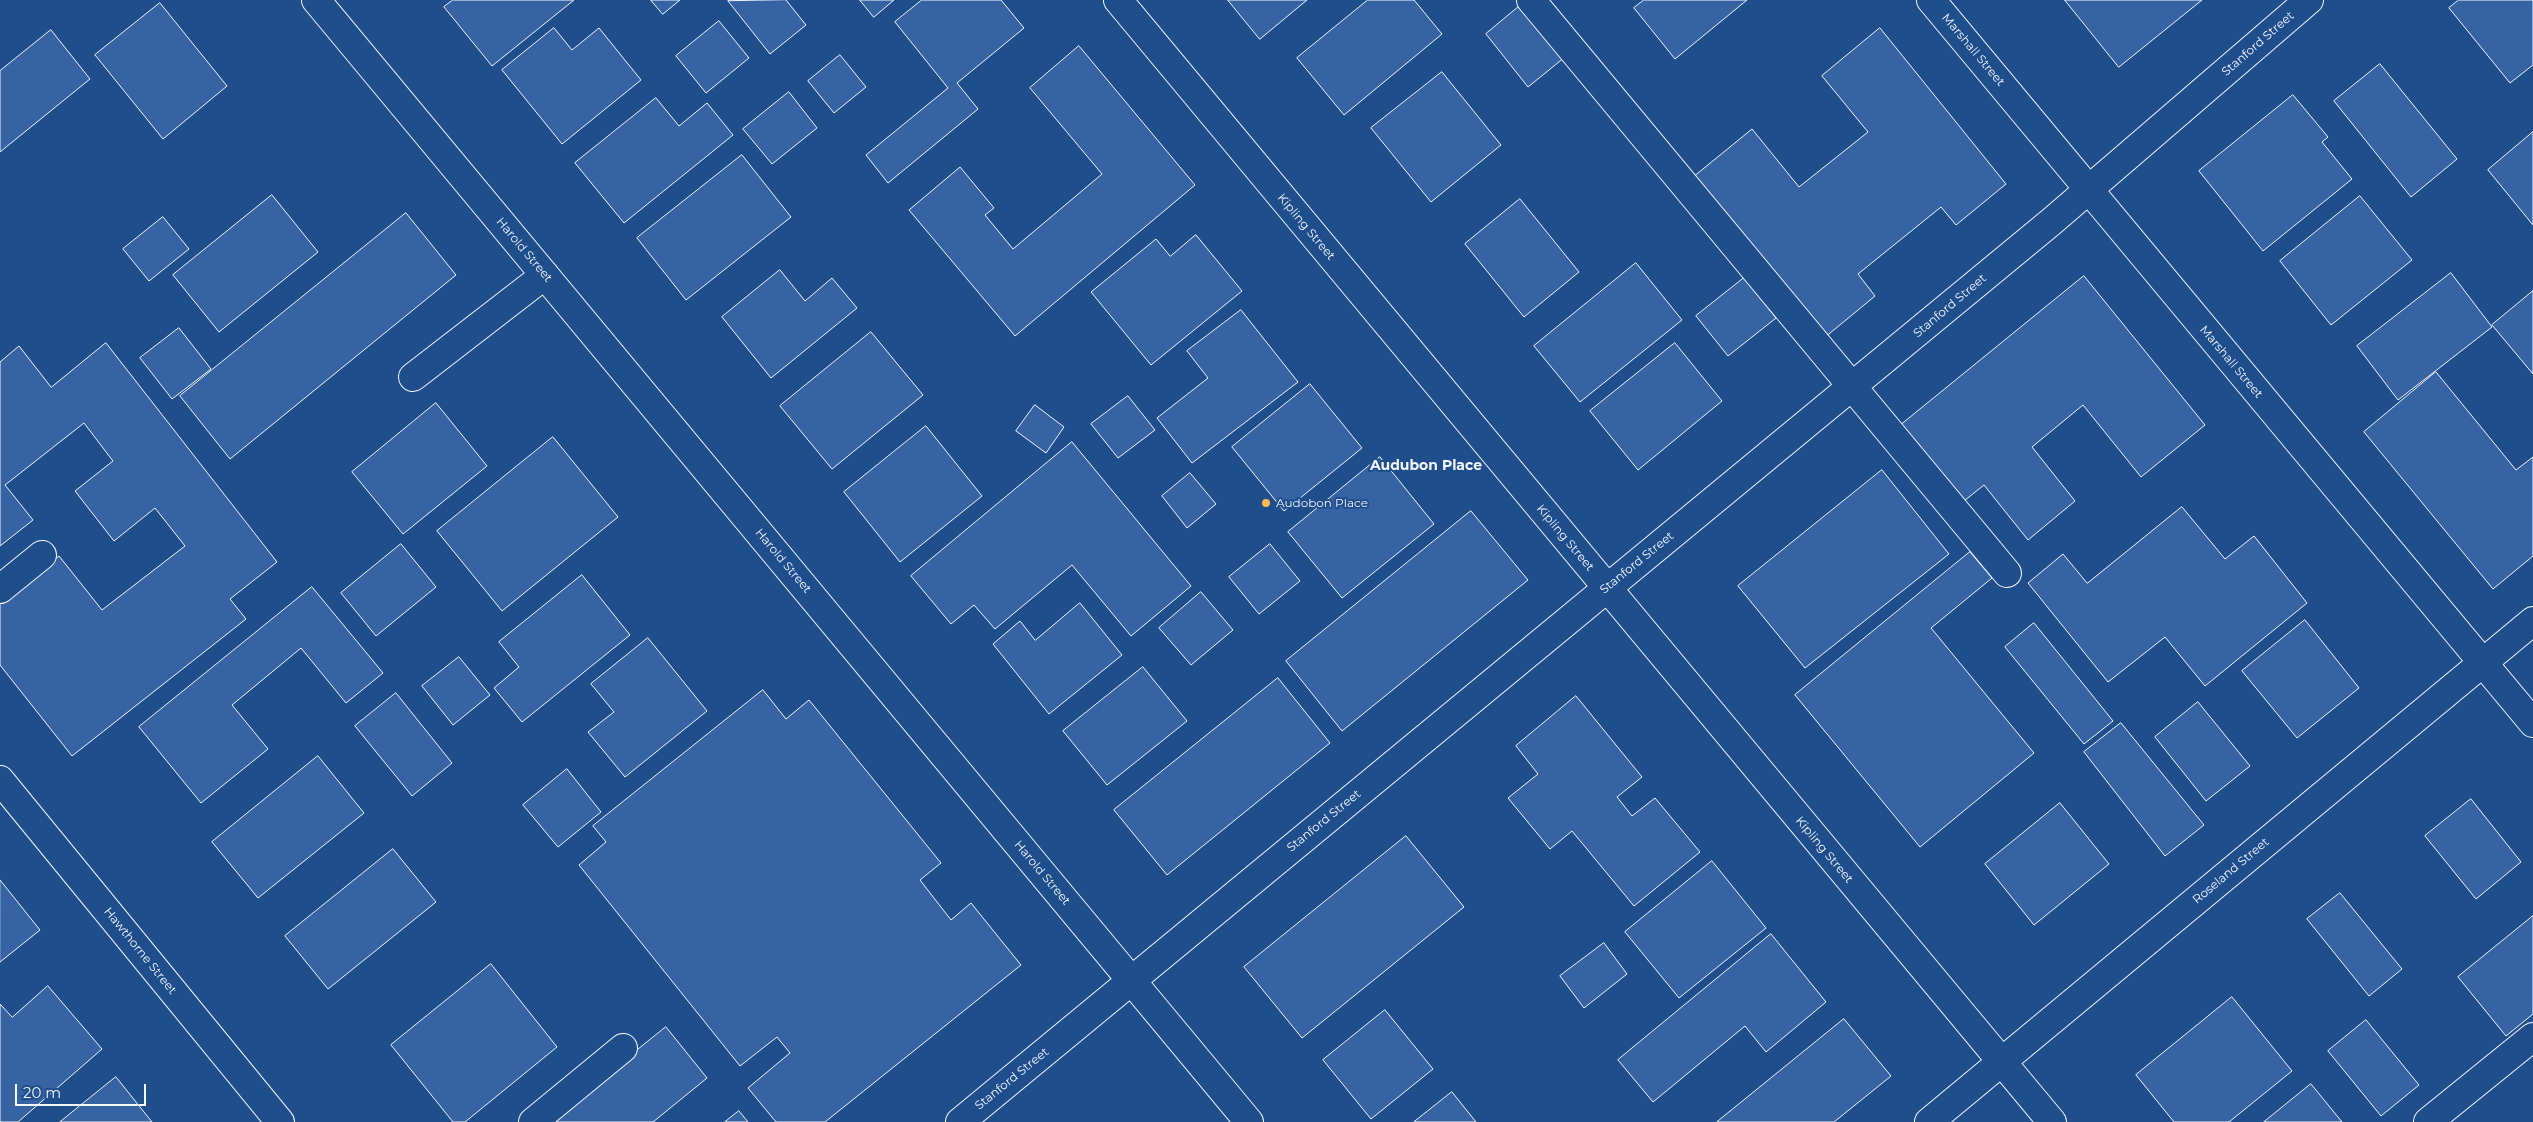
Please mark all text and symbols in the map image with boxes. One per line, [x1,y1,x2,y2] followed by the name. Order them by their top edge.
[2219,9,2297,79] street label: Stanford Street
[1938,11,2008,89] street label: Marshall Street
[1274,191,1338,263] street label: Kipling Street
[493,215,555,285] street label: Harold Street
[1911,271,1989,341] street label: Stanford Street
[2196,323,2266,401] street label: Marshall Street
[1370,458,1482,474] district label: Audubon Place
[1276,496,1368,510] place label: Audobon Place
[1260,497,1272,509] marker: Audobon Place
[1533,502,1597,574] street label: Kipling Street
[752,526,814,596] street label: Harold Street
[1597,529,1677,597] street label: Stanford Street
[1284,787,1364,855] street label: Stanford Street
[1792,814,1856,886] street label: Kipling Street
[2190,835,2272,907] street label: Roseland Street
[1011,838,1073,908] street label: Harold Street
[101,905,179,997] street label: Hawthorne Street
[972,1045,1052,1113] street label: Stanford Street
[18,1074,149,1106] scale bar
[23,1083,61,1102] text: 20 m

